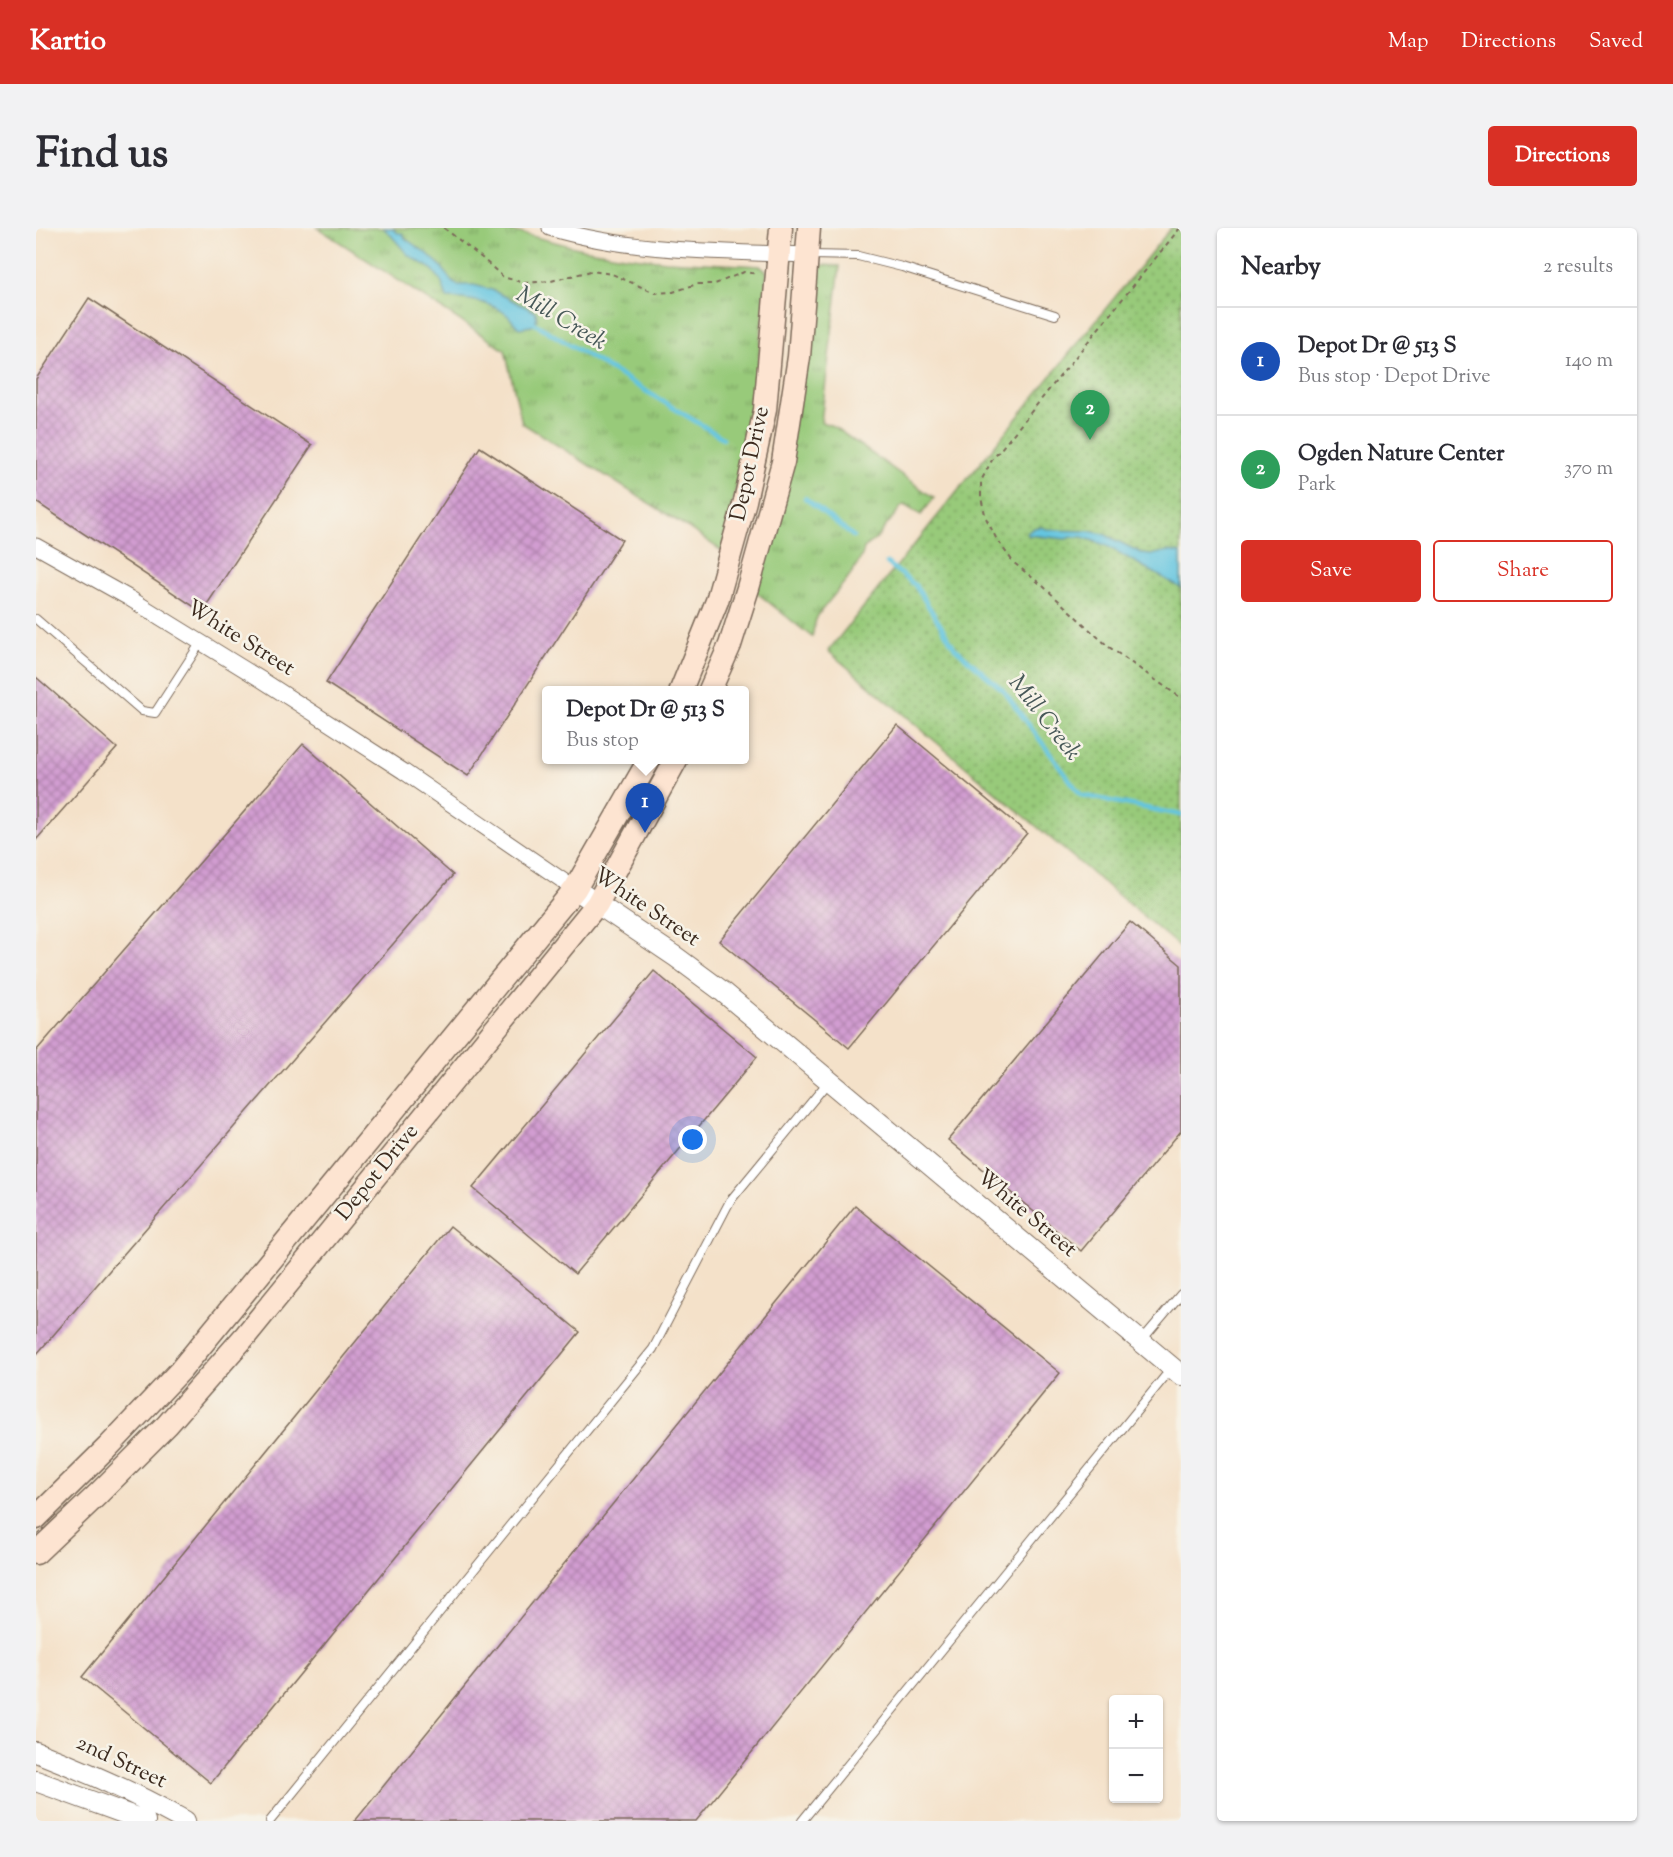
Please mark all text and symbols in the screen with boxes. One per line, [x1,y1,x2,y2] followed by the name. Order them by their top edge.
[30,22,106,62] text: Kartio
[1388,27,1428,57] text: Map
[1461,27,1556,57] text: Directions
[1589,27,1643,57] text: Saved
[36,126,168,186] text: Find us
[1488,126,1637,186] button: Directions
[1241,249,1321,286] text: Nearby
[1543,253,1613,282] text: 2 results
[509,278,613,360] water label: Mill Creek
[1298,331,1457,363] text: Depot Dr @ 513 S
[1257,347,1264,376] text: 1
[1565,347,1613,376] text: 140 m
[1298,363,1490,392] text: Bus stop · Depot Drive
[1070,390,1110,440] pin: 2
[723,404,779,524] street label: Depot Drive
[1298,439,1504,471] text: Ogden Nature Center
[1256,455,1265,484] text: 2
[1564,455,1613,484] text: 370 m
[1298,471,1336,500] text: Park
[1241,540,1421,602] button: Save
[1433,540,1613,602] button: Share
[179,593,301,685] street label: White Street
[1000,668,1089,768] water label: Mill Creek
[542,686,749,764] popup
[566,695,725,727] text: Depot Dr @ 513 S
[566,727,639,756] text: Bus stop
[626,784,664,833] pin: 1
[586,860,706,956] street label: White Street
[329,1118,427,1228] street label: Depot Drive
[678,1125,707,1154] your location
[969,1162,1084,1266] street label: White Street
[1109,1695,1163,1803] map controls
[1109,1695,1163,1749] button: +
[70,1728,172,1798] street label: 2nd Street
[1109,1749,1163,1803] button: −

